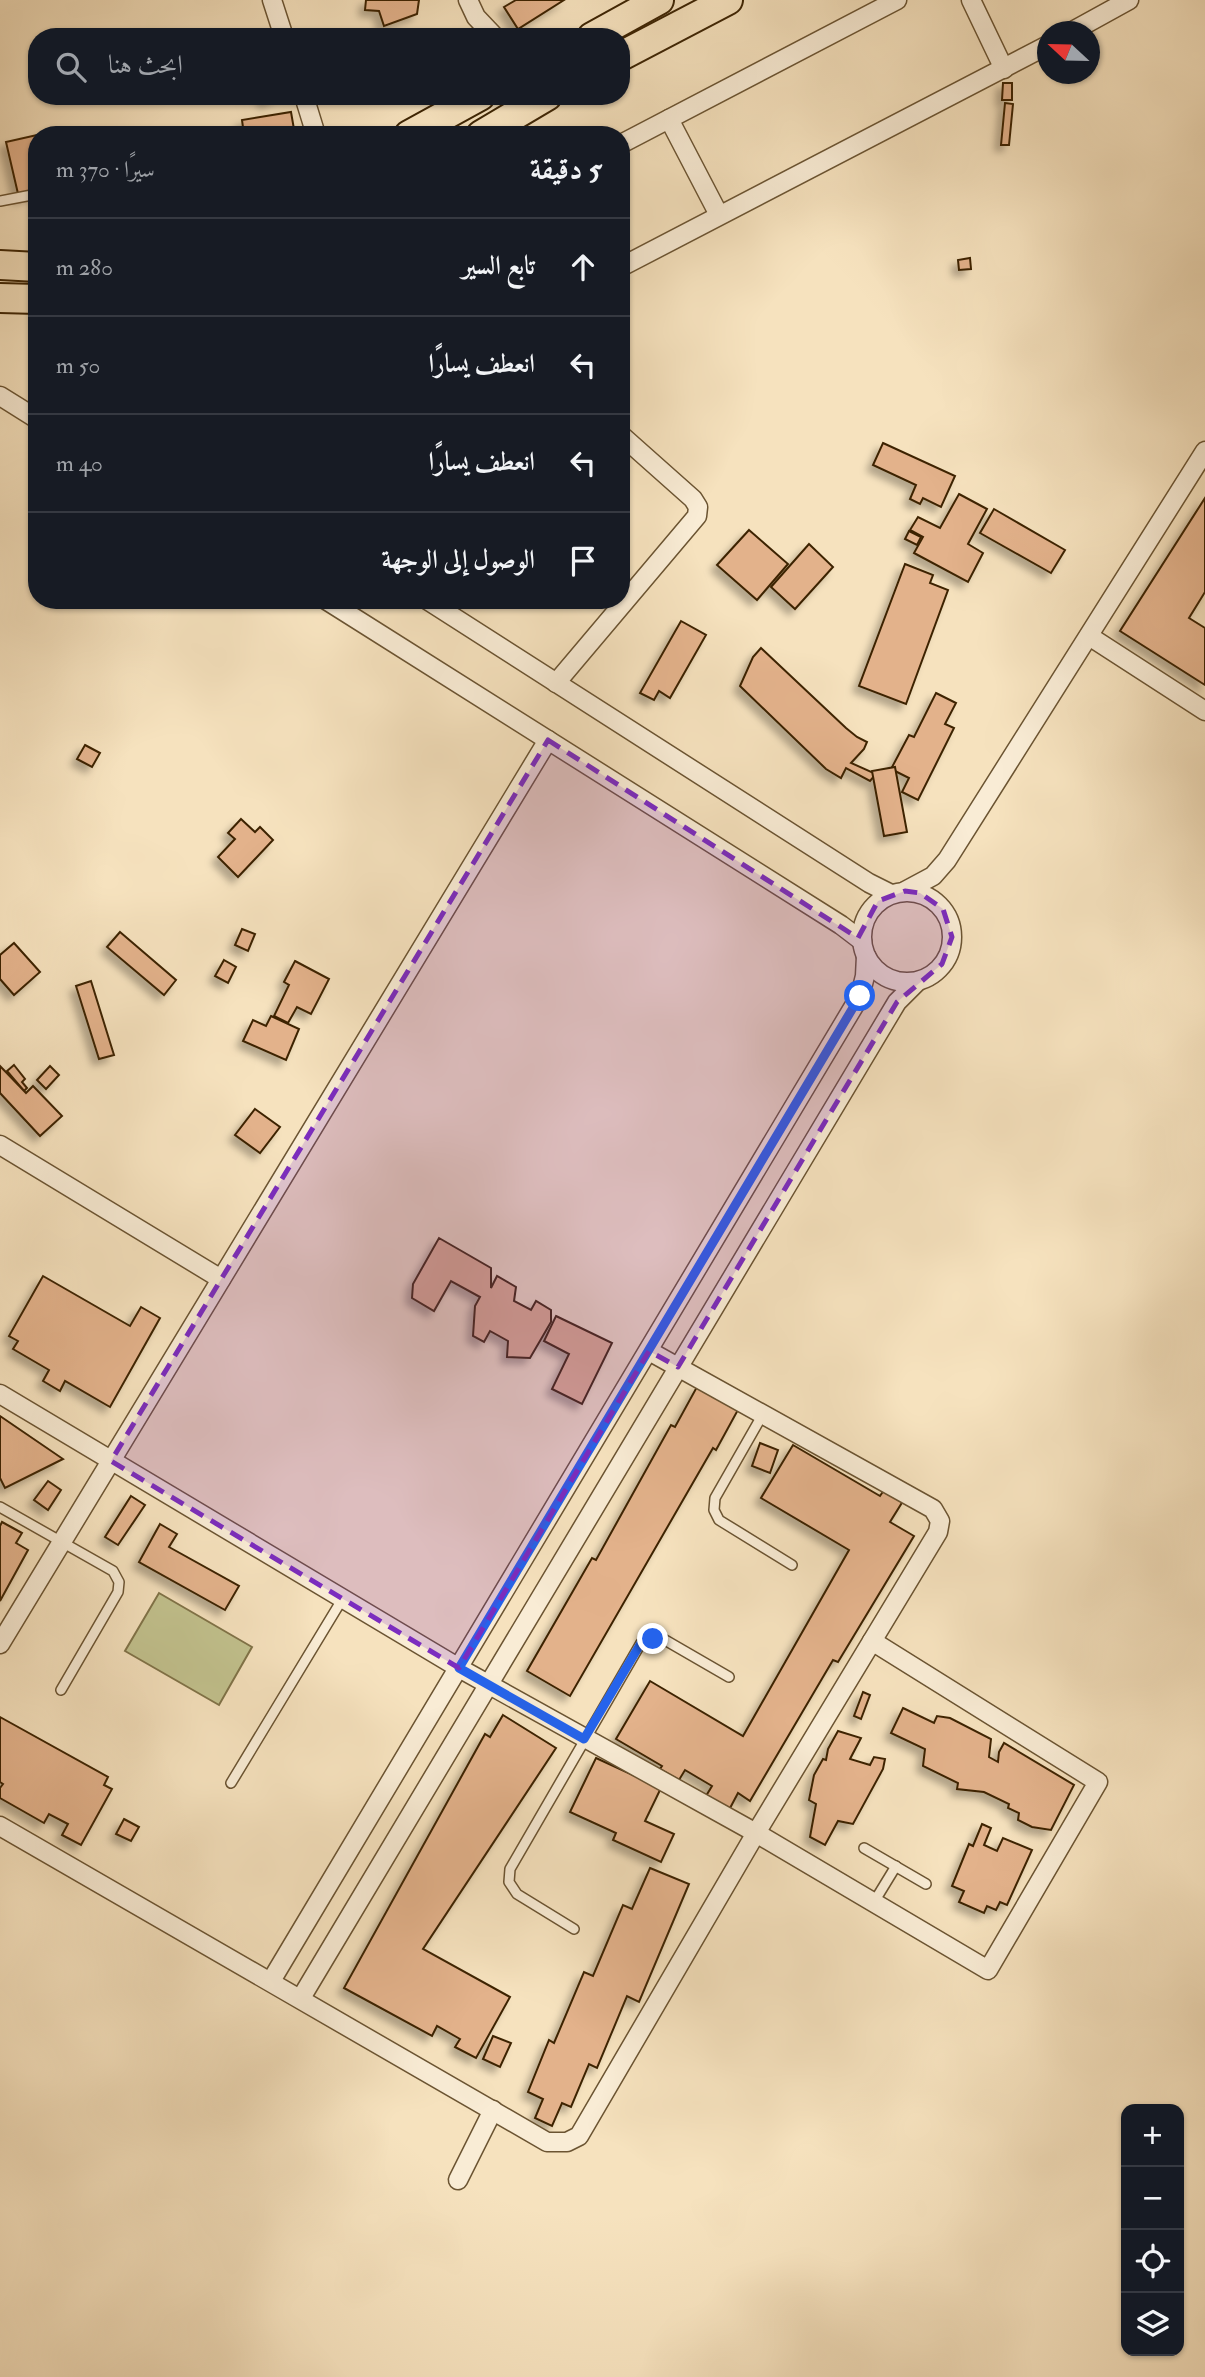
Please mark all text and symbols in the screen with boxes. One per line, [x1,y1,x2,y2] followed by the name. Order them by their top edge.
[1037,21,1100,84] north arrow
[28,28,630,105] search box
[52,48,90,86] icon: search
[108,49,183,81] text: ابحث هنا
[530,151,602,188] text: 5 دقيقة
[56,155,155,184] text: سيرًا · 370 m
[564,248,602,286] icon: ahead
[462,250,535,282] text: تابع السير
[56,253,113,282] text: 280 m
[564,346,602,384] icon: left
[429,348,535,380] text: انعطف يسارًا
[56,351,100,380] text: 50 m
[564,444,602,482] icon: left
[429,446,535,478] text: انعطف يسارًا
[56,449,103,478] text: 40 m
[564,542,602,580] icon: arrive
[382,544,535,576] text: الوصول إلى الوجهة
[844,980,875,1011] route start
[637,1623,668,1654] route end
[1121,2104,1184,2356] map controls
[1121,2104,1184,2167] button: +
[1121,2167,1184,2230] button: −
[1121,2230,1184,2293] button: locate
[1121,2293,1184,2356] button: layers

